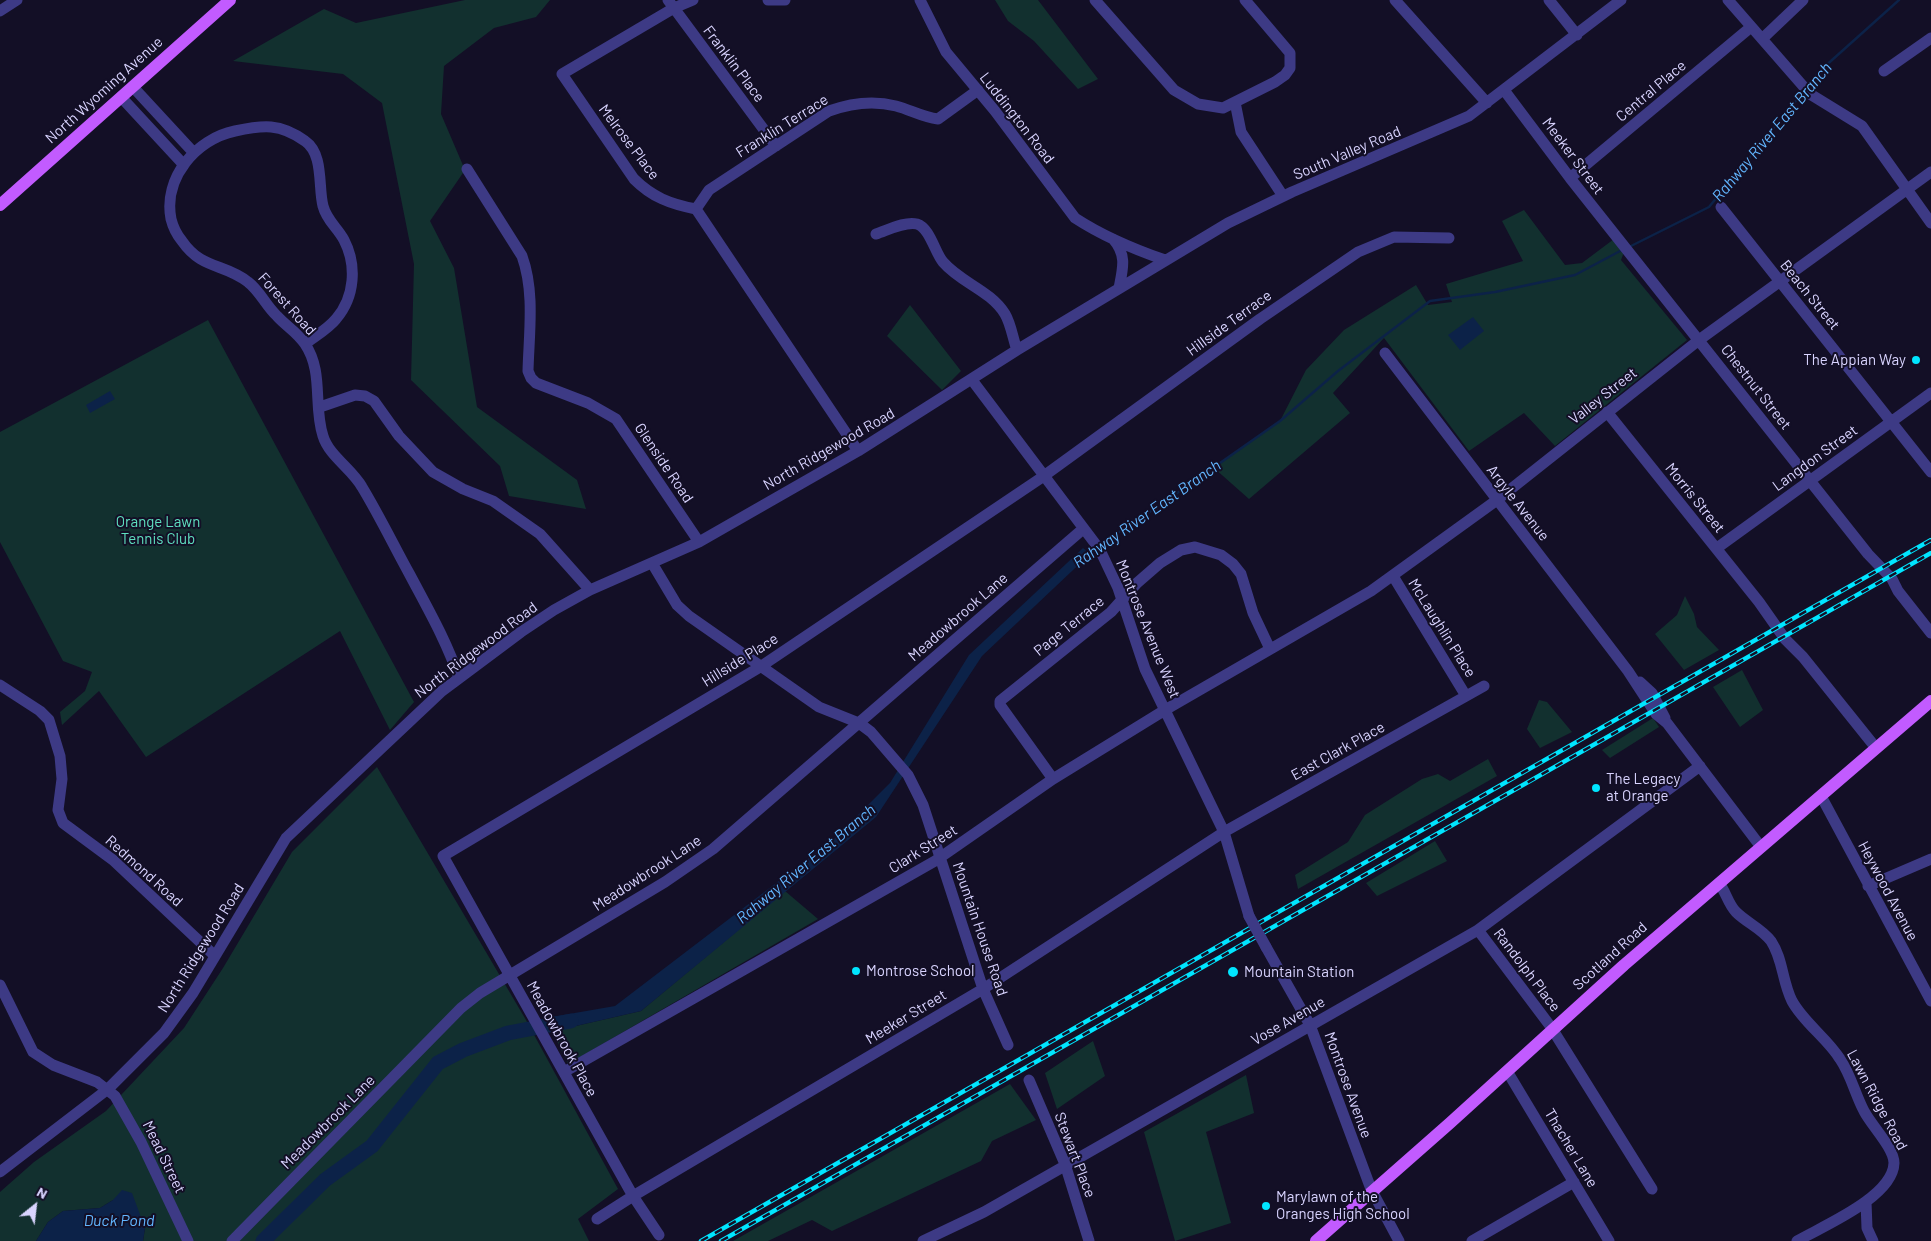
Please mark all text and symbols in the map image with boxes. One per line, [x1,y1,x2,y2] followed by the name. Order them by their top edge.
[699,22,769,106] street label: Franklin Place
[42,33,166,147] street label: North Wyoming Avenue
[1612,56,1690,126] street label: Central Place
[1708,59,1836,205] water label: Rahway River East Branch
[976,69,1058,167] street label: Luddington Road
[733,91,831,161] street label: Franklin Terrace
[595,101,663,183] street label: Melrose Place
[1538,114,1608,198] street label: Meeker Street
[1291,122,1403,184] street label: South Valley Road
[1776,256,1844,334] street label: Beach Street
[254,269,320,339] street label: Forest Road
[1183,286,1275,360] street label: Hillside Terrace
[1717,341,1795,433] street label: Chestnut Street
[1803,351,1906,369] place label: The Appian Way
[1910,354,1922,366] marker: The Appian Way
[1565,364,1641,428] street label: Valley Street
[760,404,898,494] street label: North Ridgewood Road
[631,420,697,506] street label: Glenside Road
[1769,421,1861,495] street label: Langdon Street
[1070,456,1224,572] water label: Rahway River East Branch
[1661,459,1729,537] street label: Morris Street
[1483,461,1553,545] street label: Argyle Avenue
[116,513,200,548] park label: Orange Lawn Tennis Club
[1112,557,1184,701] street label: Montrose Avenue West
[905,569,1011,665] street label: Meadowbrook Lane
[1404,575,1480,681] street label: McLaughlin Place
[1030,592,1108,660] street label: Page Terrace
[411,598,541,702] street label: North Ridgewood Road
[699,629,781,691] street label: Hillside Place
[1288,718,1388,784] street label: East Clark Place
[1606,770,1680,805] place label: The Legacy at Orange
[1590,782,1602,794] marker: The Legacy at Orange
[733,800,879,928] water label: Rahway River East Branch
[886,821,960,877] street label: Clark Street
[102,831,186,911] street label: Redmond Road
[589,831,705,915] street label: Meadowbrook Lane
[1854,838,1922,944] street label: Heywood Avenue
[949,860,1011,998] street label: Mountain House Road
[154,880,248,1016] street label: North Ridgewood Road
[1569,918,1651,994] street label: Scotland Road
[1490,925,1564,1015] street label: Randolph Place
[866,962,975,980] place label: Montrose School
[1244,963,1354,981] place label: Mountain Station
[850,965,862,977] marker: Montrose School
[1226,965,1240,979] marker: Mountain Station
[523,978,601,1100] street label: Meadowbrook Place
[862,986,950,1048] street label: Meeker Street
[1248,993,1328,1049] street label: Vose Avenue
[1320,1029,1376,1141] street label: Montrose Avenue
[1843,1047,1911,1153] street label: Lawn Ridge Road
[277,1071,379,1173] street label: Meadowbrook Lane
[1540,1105,1602,1191] street label: Thacher Lane
[1050,1110,1100,1200] street label: Stewart Place
[139,1118,189,1196] street label: Mead Street
[10,1181,60,1231] north arrow
[34,1183,51,1202] text: N
[1276,1188,1410,1223] place label: Marylawn of the Oranges High School
[1260,1200,1272,1212] marker: Marylawn of the Oranges High School
[84,1211,154,1231] water label: Duck Pond

